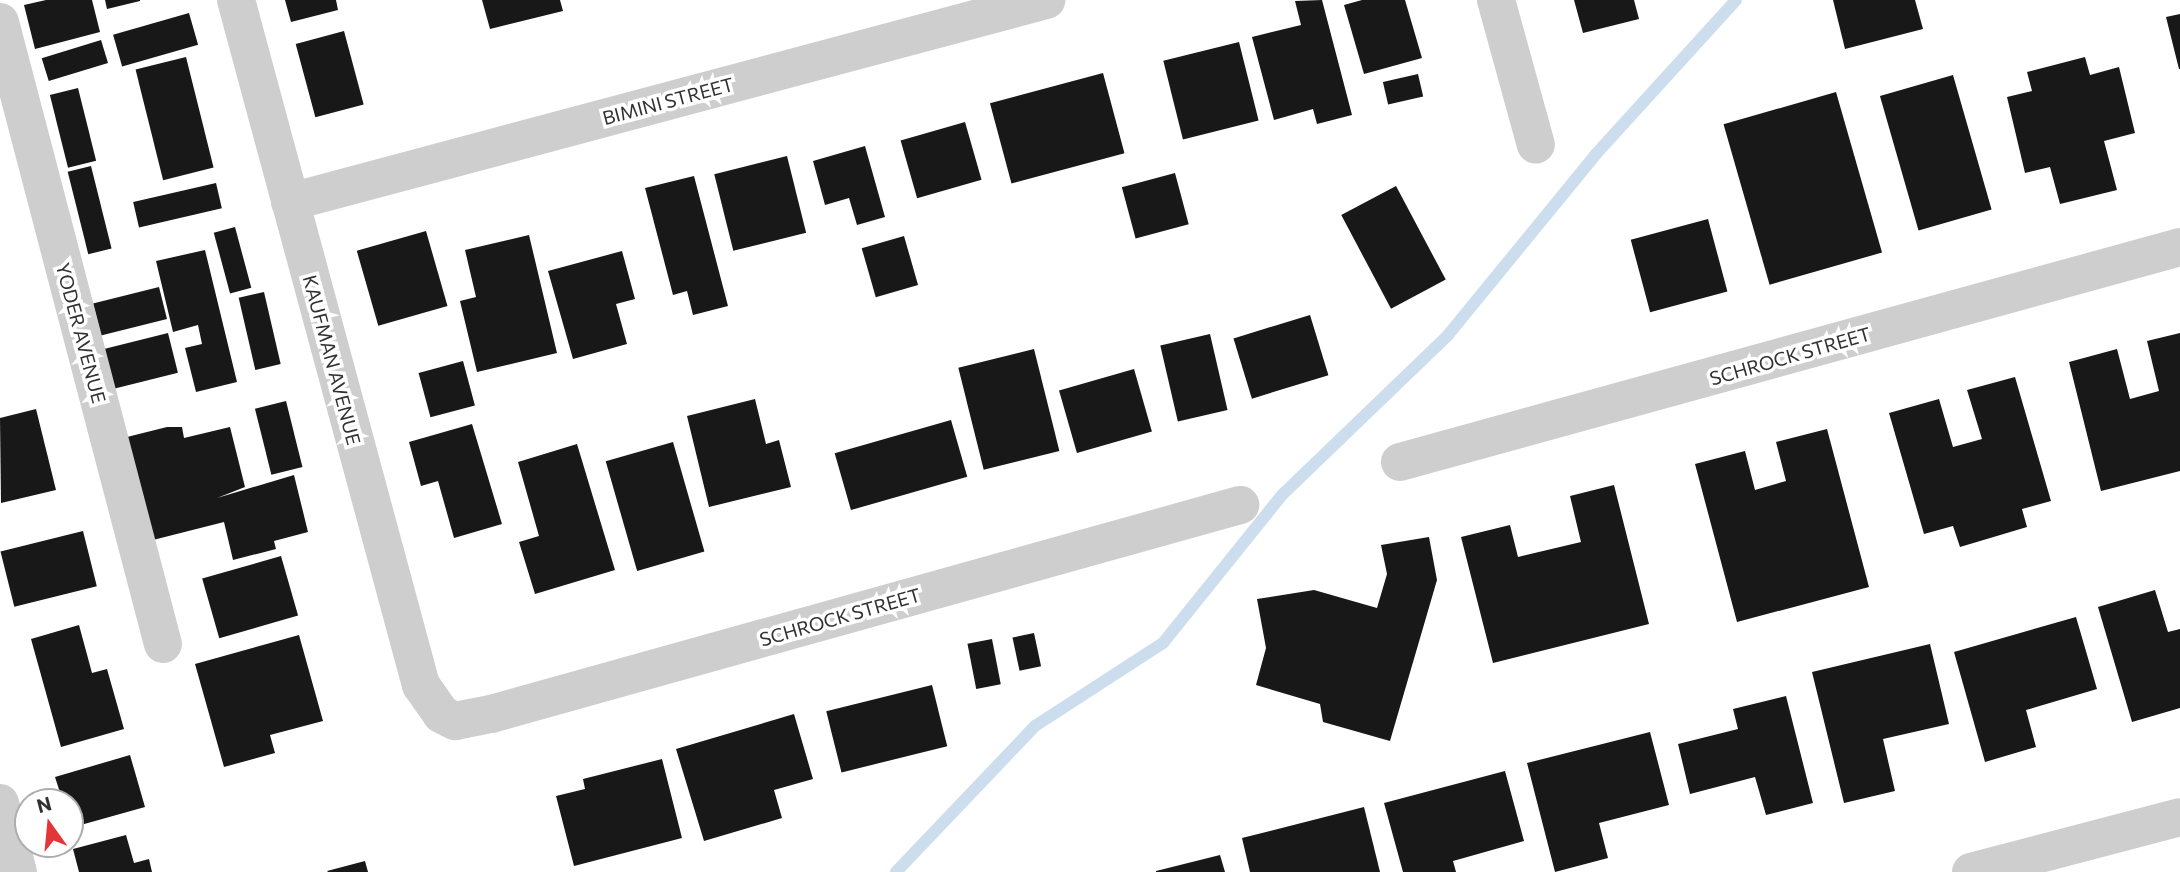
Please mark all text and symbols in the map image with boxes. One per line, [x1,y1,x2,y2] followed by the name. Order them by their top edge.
[600,73,736,129] street label: BIMINI STREET
[51,260,111,406] street label: YODER AVENUE
[298,273,366,447] street label: KAUFMAN AVENUE
[1707,322,1873,390] street label: SCHROCK STREET
[757,583,923,651] street label: SCHROCK STREET
[14,788,84,858] north arrow
[34,791,54,817] text: N

